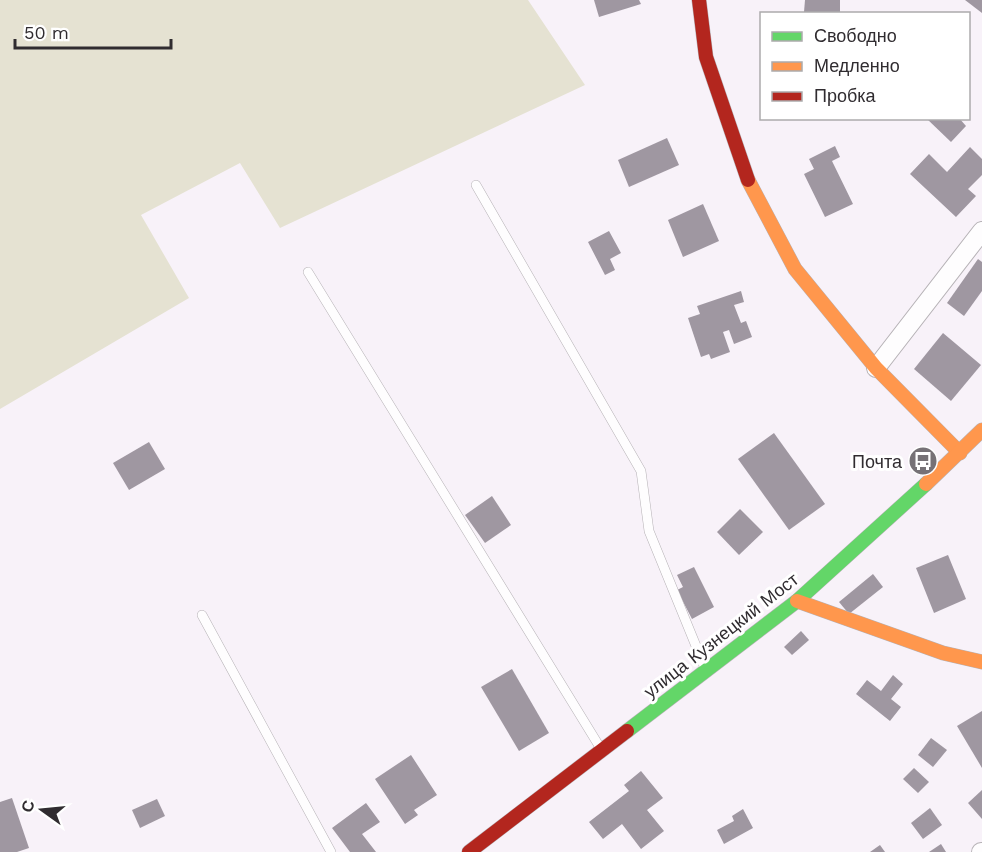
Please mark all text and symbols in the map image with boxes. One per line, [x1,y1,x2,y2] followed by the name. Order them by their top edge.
[15,12,171,50] scale bar
[760,12,970,120] legend
[24,22,69,43] text: 50 m
[814,25,897,46] text: Свободно
[814,55,900,76] text: Медленно
[814,85,877,106] text: Пробка
[907,445,939,477] bus stop icon: Почта
[852,451,903,472] place label: Почта
[640,568,802,702] street label: улица Кузнецкий Мост
[12,780,72,840] north arrow
[17,798,39,814] text: С

